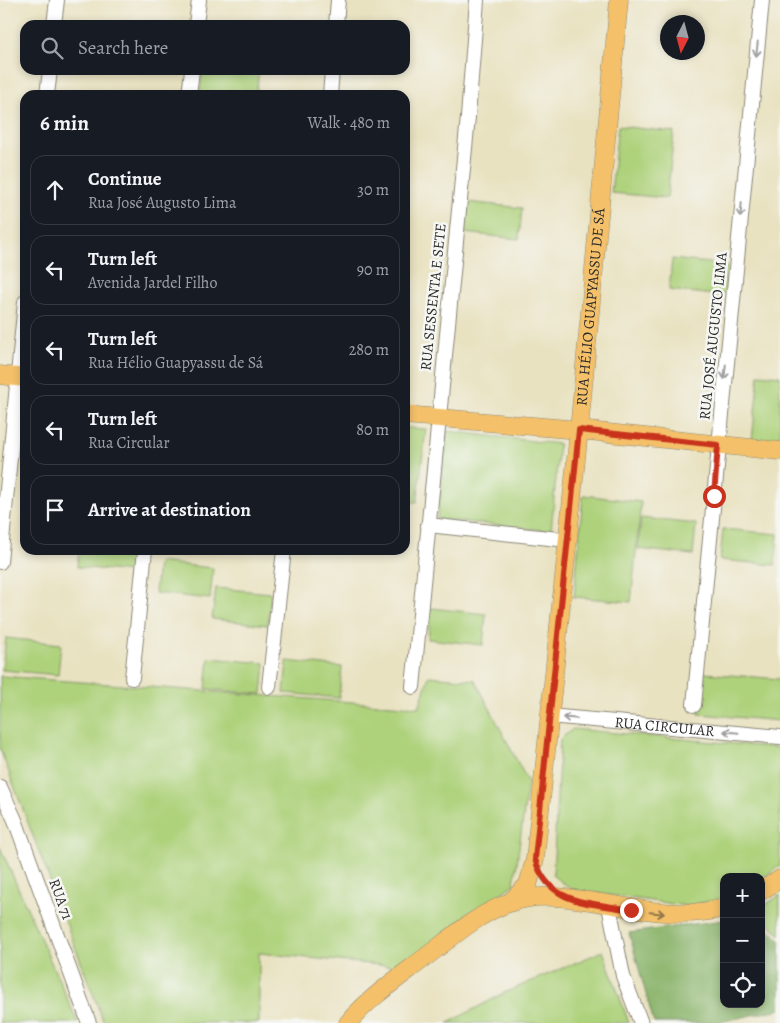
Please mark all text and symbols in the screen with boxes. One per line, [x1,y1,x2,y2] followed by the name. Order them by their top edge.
[660,15,705,60] north arrow
[20,20,410,75] search box
[38,34,66,62] icon: search
[78,35,168,61] text: Search here
[752,40,762,56] one-way arrow
[40,109,89,137] text: 6 min
[308,112,390,134] text: Walk · 480 m
[88,166,162,192] text: Continue
[41,176,69,204] icon: ahead
[357,179,389,201] text: 30 m
[88,192,237,214] text: Rua José Augusto Lima
[736,202,746,218] one-way arrow
[571,207,610,407] street label: RUA HÉLIO GUAPYASSU DE SÁ
[415,222,451,372] street label: RUA SESSENTA E SETE
[88,246,157,272] text: Turn left
[694,251,732,421] street label: RUA JOSÉ AUGUSTO LIMA
[41,256,69,284] icon: left
[357,259,389,281] text: 90 m
[88,272,217,294] text: Avenida Jardel Filho
[88,326,157,352] text: Turn left
[41,336,69,364] icon: left
[349,339,389,361] text: 280 m
[88,352,263,374] text: Rua Hélio Guapyassu de Sá
[720,364,730,380] one-way arrow
[88,406,157,432] text: Turn left
[41,416,69,444] icon: left
[356,419,389,441] text: 80 m
[88,432,170,454] text: Rua Circular
[703,485,726,508] route start
[41,496,69,524] icon: arrive
[88,497,251,523] text: Arrive at destination
[614,712,716,741] street label: RUA CIRCULAR
[562,713,578,722] one-way arrow
[724,727,740,737] one-way arrow
[720,873,765,1008] map controls
[720,873,765,918] button: +
[44,876,78,922] street label: RUA 71
[620,899,643,922] route end
[648,908,664,918] one-way arrow
[720,918,765,963] button: −
[720,963,765,1008] button: locate

